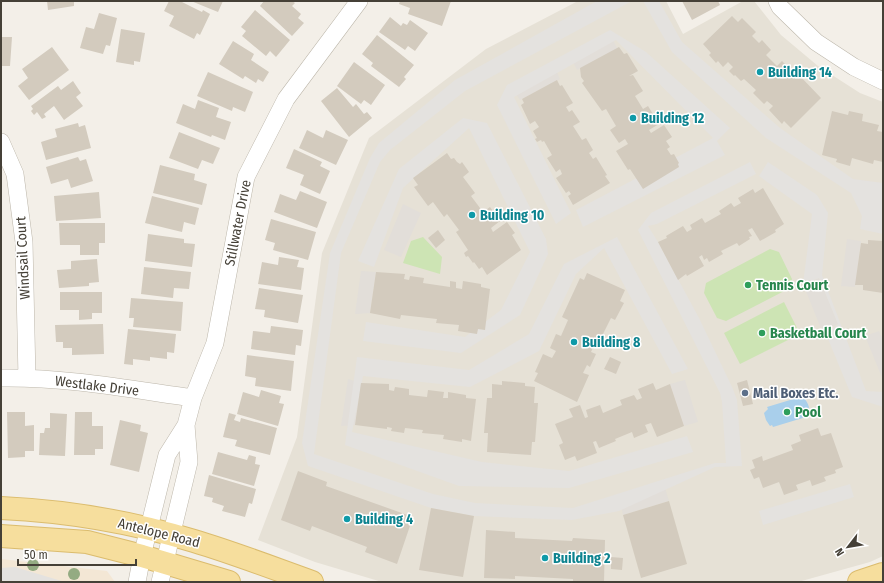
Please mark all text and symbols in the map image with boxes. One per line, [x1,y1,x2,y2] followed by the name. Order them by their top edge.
[768,64,832,81] place label: Building 14
[755,67,765,77] marker: Building 14
[641,110,705,127] place label: Building 12
[628,113,638,123] marker: Building 12
[221,178,255,268] street label: Stillwater Drive
[480,207,545,224] place label: Building 10
[467,210,477,220] marker: Building 10
[12,216,34,300] street label: Windsail Court
[756,277,829,294] place label: Tennis Court
[743,280,753,290] marker: Tennis Court
[770,325,868,342] place label: Basketball Court
[757,328,767,338] marker: Basketball Court
[582,334,641,351] place label: Building 8
[569,337,579,347] marker: Building 8
[54,372,140,400] street label: Westlake Drive
[753,385,839,402] place label: Mail Boxes Etc.
[740,388,750,398] marker: Mail Boxes Etc.
[795,404,821,421] place label: Pool
[782,407,792,417] marker: Pool
[355,511,413,528] place label: Building 4
[342,514,352,524] marker: Building 4
[116,515,202,551] street label: Antelope Road
[828,527,868,567] north arrow
[18,541,136,567] scale bar
[833,546,847,558] text: N
[24,548,48,562] text: 50 m
[553,550,611,567] place label: Building 2
[540,553,550,563] marker: Building 2

